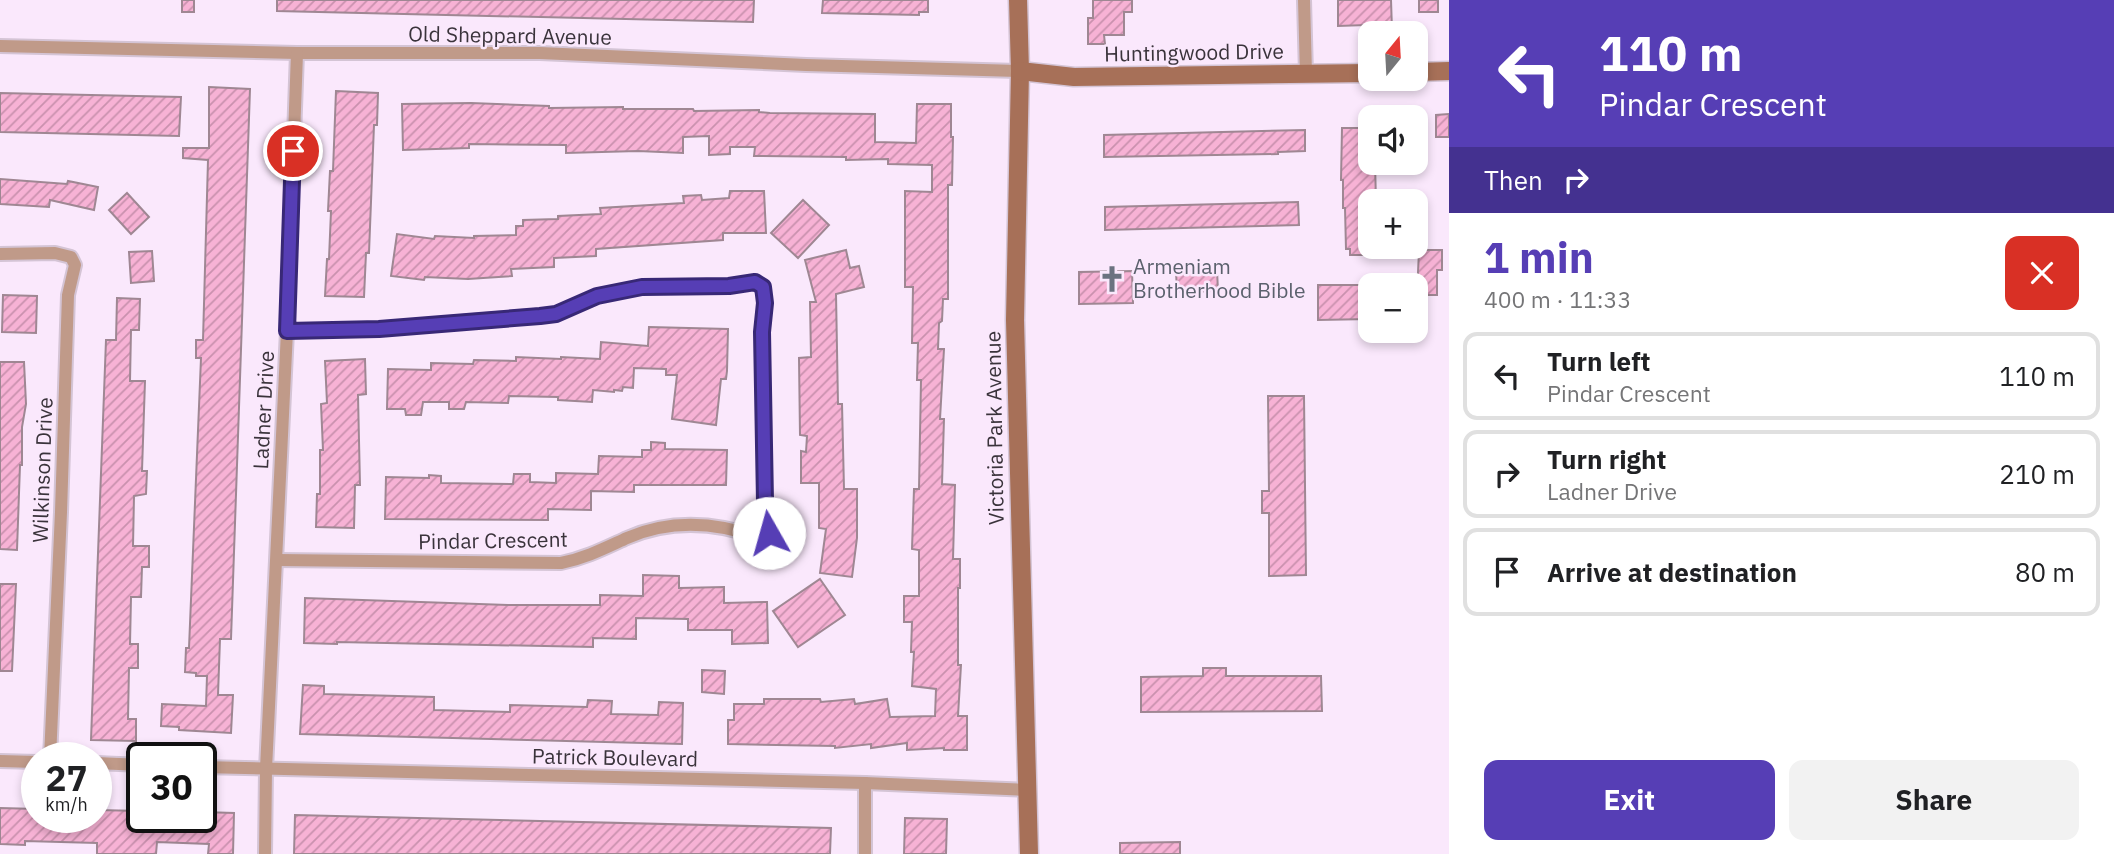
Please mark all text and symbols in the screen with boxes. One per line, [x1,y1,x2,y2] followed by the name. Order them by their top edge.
[408,19,612,51] street label: Old Sheppard Avenue
[1358,21,1428,91] north arrow
[1358,21,1428,343] map controls
[1599,21,1743,84] text: 110 m
[1484,28,1575,119] icon: left
[1104,36,1284,68] street label: Huntingwood Drive
[1599,83,1827,125] text: Pindar Crescent
[1358,105,1428,175] button: sound
[263,121,323,181] pin
[274,132,312,170] icon: arrive
[1557,161,1595,199] icon: right
[1484,163,1543,197] text: Then
[1358,189,1428,259] button: +
[1484,230,1594,285] text: 1 min
[2005,236,2079,310] button: close
[1133,252,1306,304] place label: Armeniam Brotherhood Bible
[1097,264,1127,294] church icon: Armeniam Brotherhood Bible
[1358,273,1428,343] button: −
[1484,284,1631,314] text: 400 m · 11:33
[978,331,1010,525] street label: Victoria Park Avenue
[1547,344,1650,378] text: Turn left
[246,350,280,470] street label: Ladner Drive
[1488,357,1526,395] icon: left
[1999,359,2075,393] text: 110 m
[1547,378,1711,408] text: Pindar Crescent
[25,397,59,543] street label: Wilkinson Drive
[1547,442,1666,476] text: Turn right
[1488,455,1526,493] icon: right
[1999,457,2075,491] text: 210 m
[1547,476,1677,506] text: Ladner Drive
[732,496,806,570] position arrow
[418,525,568,555] street label: Pindar Crescent
[1488,553,1526,591] icon: arrive
[1547,555,1797,589] text: Arrive at destination
[2015,555,2075,589] text: 80 m
[126,742,217,833] speed limit sign: 30
[532,742,698,772] street label: Patrick Boulevard
[45,755,88,801] text: 27
[1484,760,1775,840] button: Exit
[1789,760,2079,840] button: Share
[45,793,88,816] text: km/h

